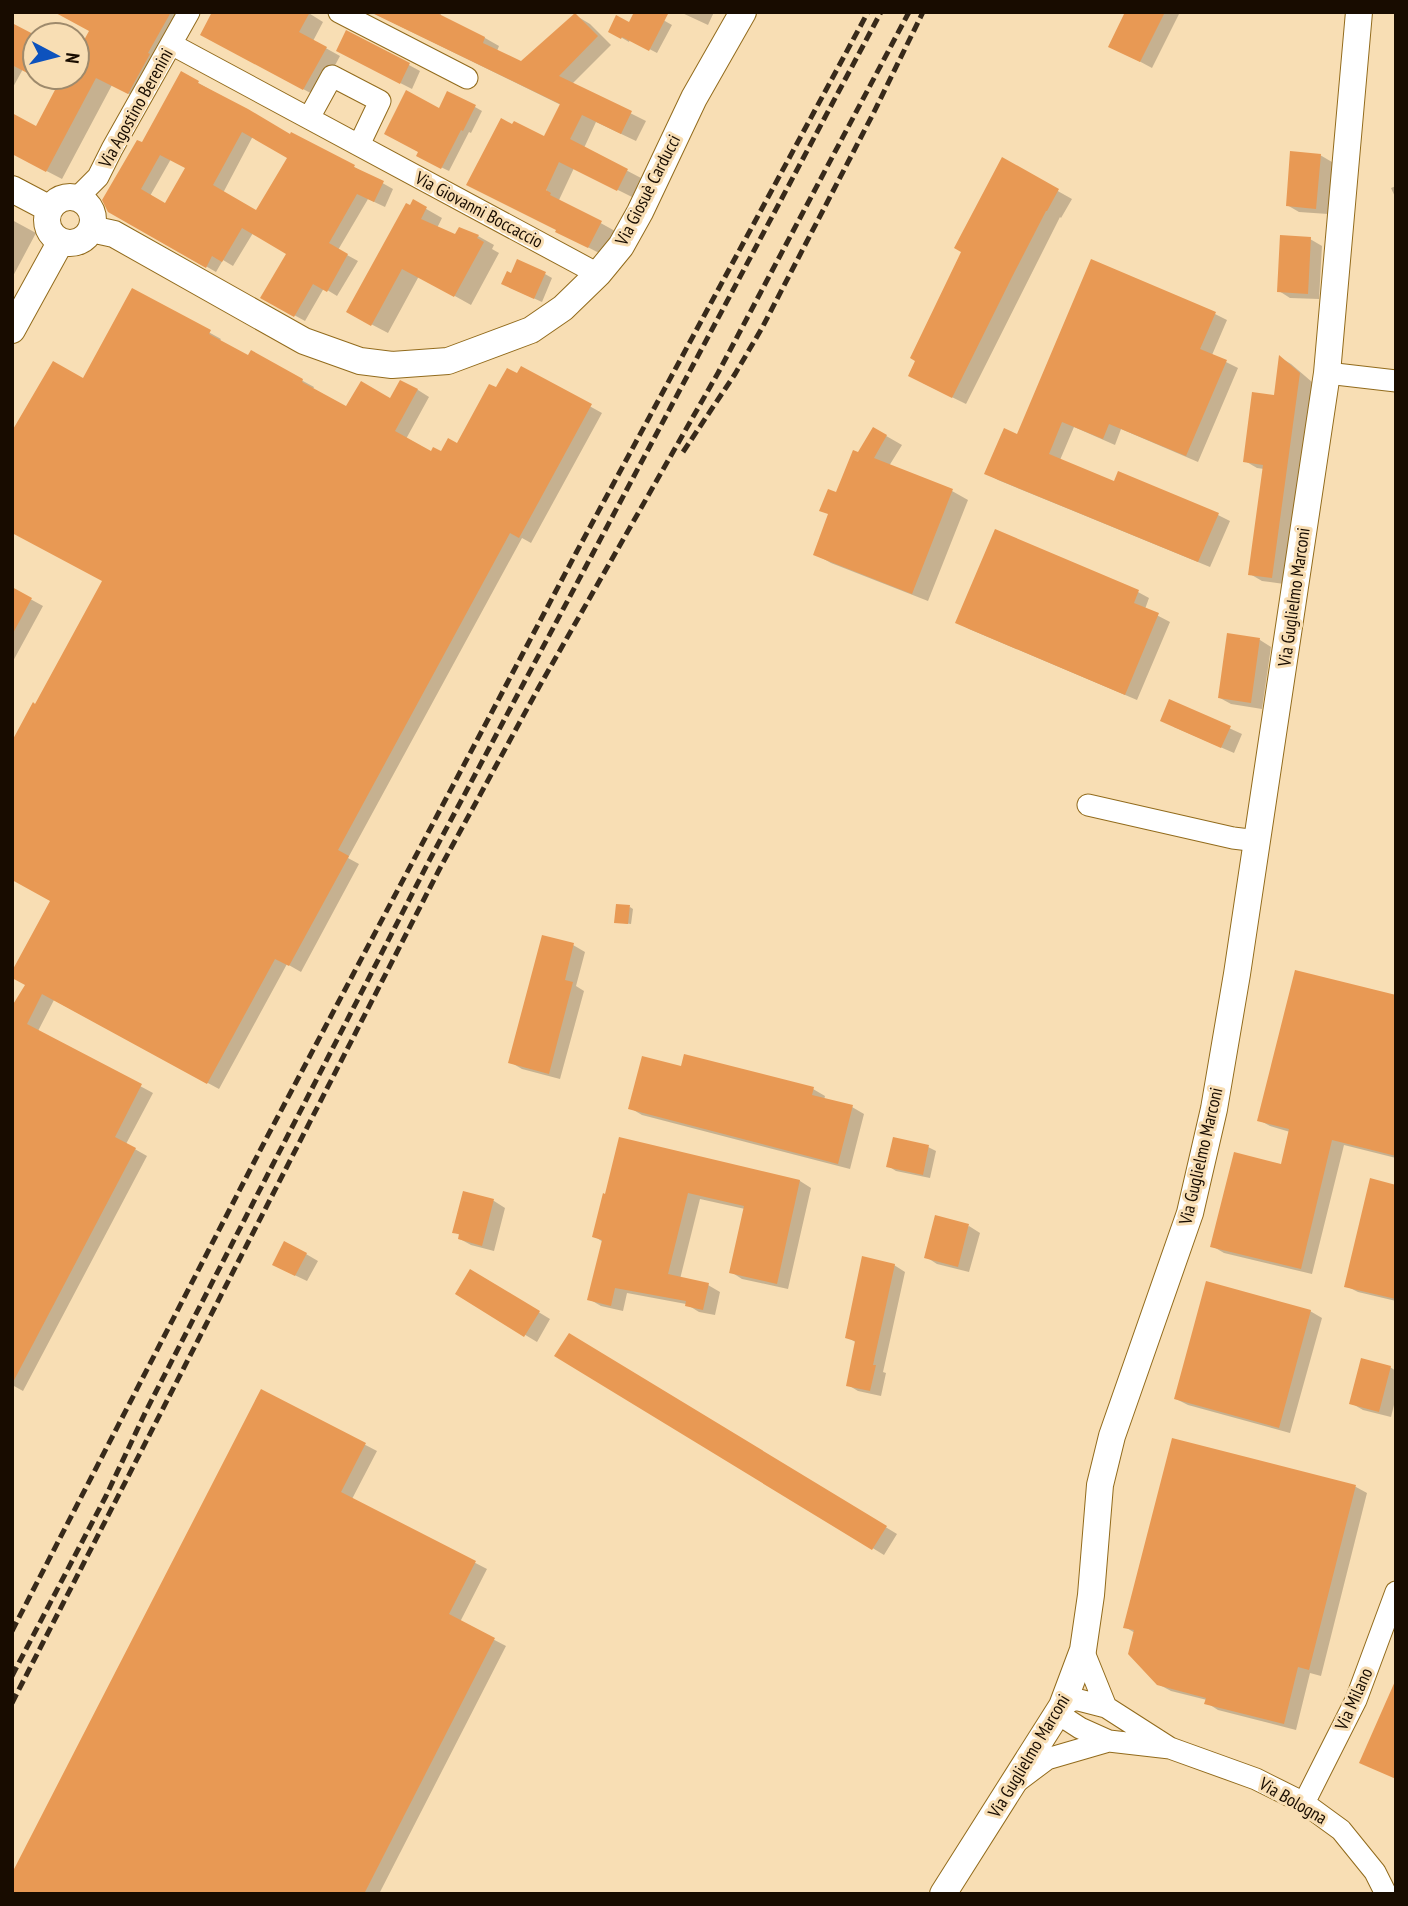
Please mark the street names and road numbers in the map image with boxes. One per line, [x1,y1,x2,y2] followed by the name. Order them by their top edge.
[93,44,178,172] street label: Via Agostino Berenini
[609,131,685,250] street label: Via Giosuè Carducci
[410,166,547,253] street label: Via Giovanni Boccaccio
[1272,526,1315,669] street label: Via Guglielmo Marconi
[1173,1085,1227,1228] street label: Via Guglielmo Marconi
[1329,1664,1378,1734] street label: Via Milano
[982,1690,1074,1823] street label: Via Guglielmo Marconi
[1254,1772,1331,1829] street label: Via Bologna

